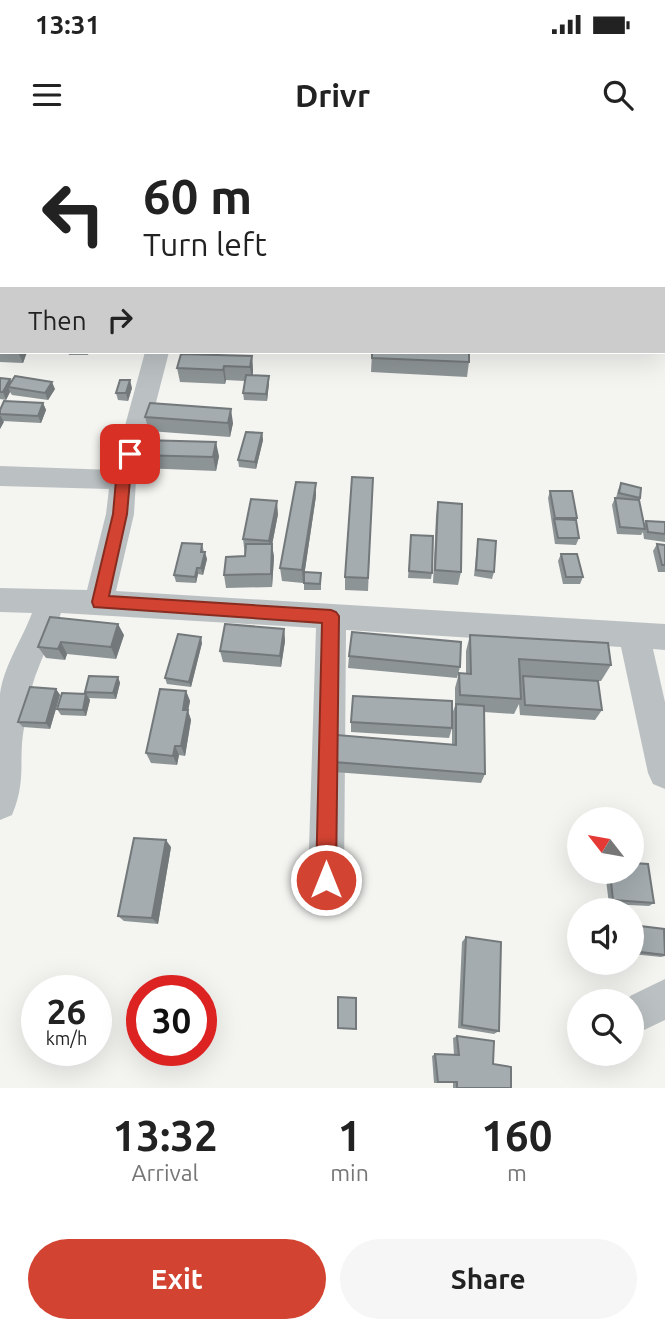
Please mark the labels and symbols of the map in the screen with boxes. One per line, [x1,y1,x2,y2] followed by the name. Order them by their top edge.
[100,424,160,484] pin
[567,807,644,884] north arrow
[289,843,363,917] position arrow
[126,975,217,1066] speed limit sign: 30

